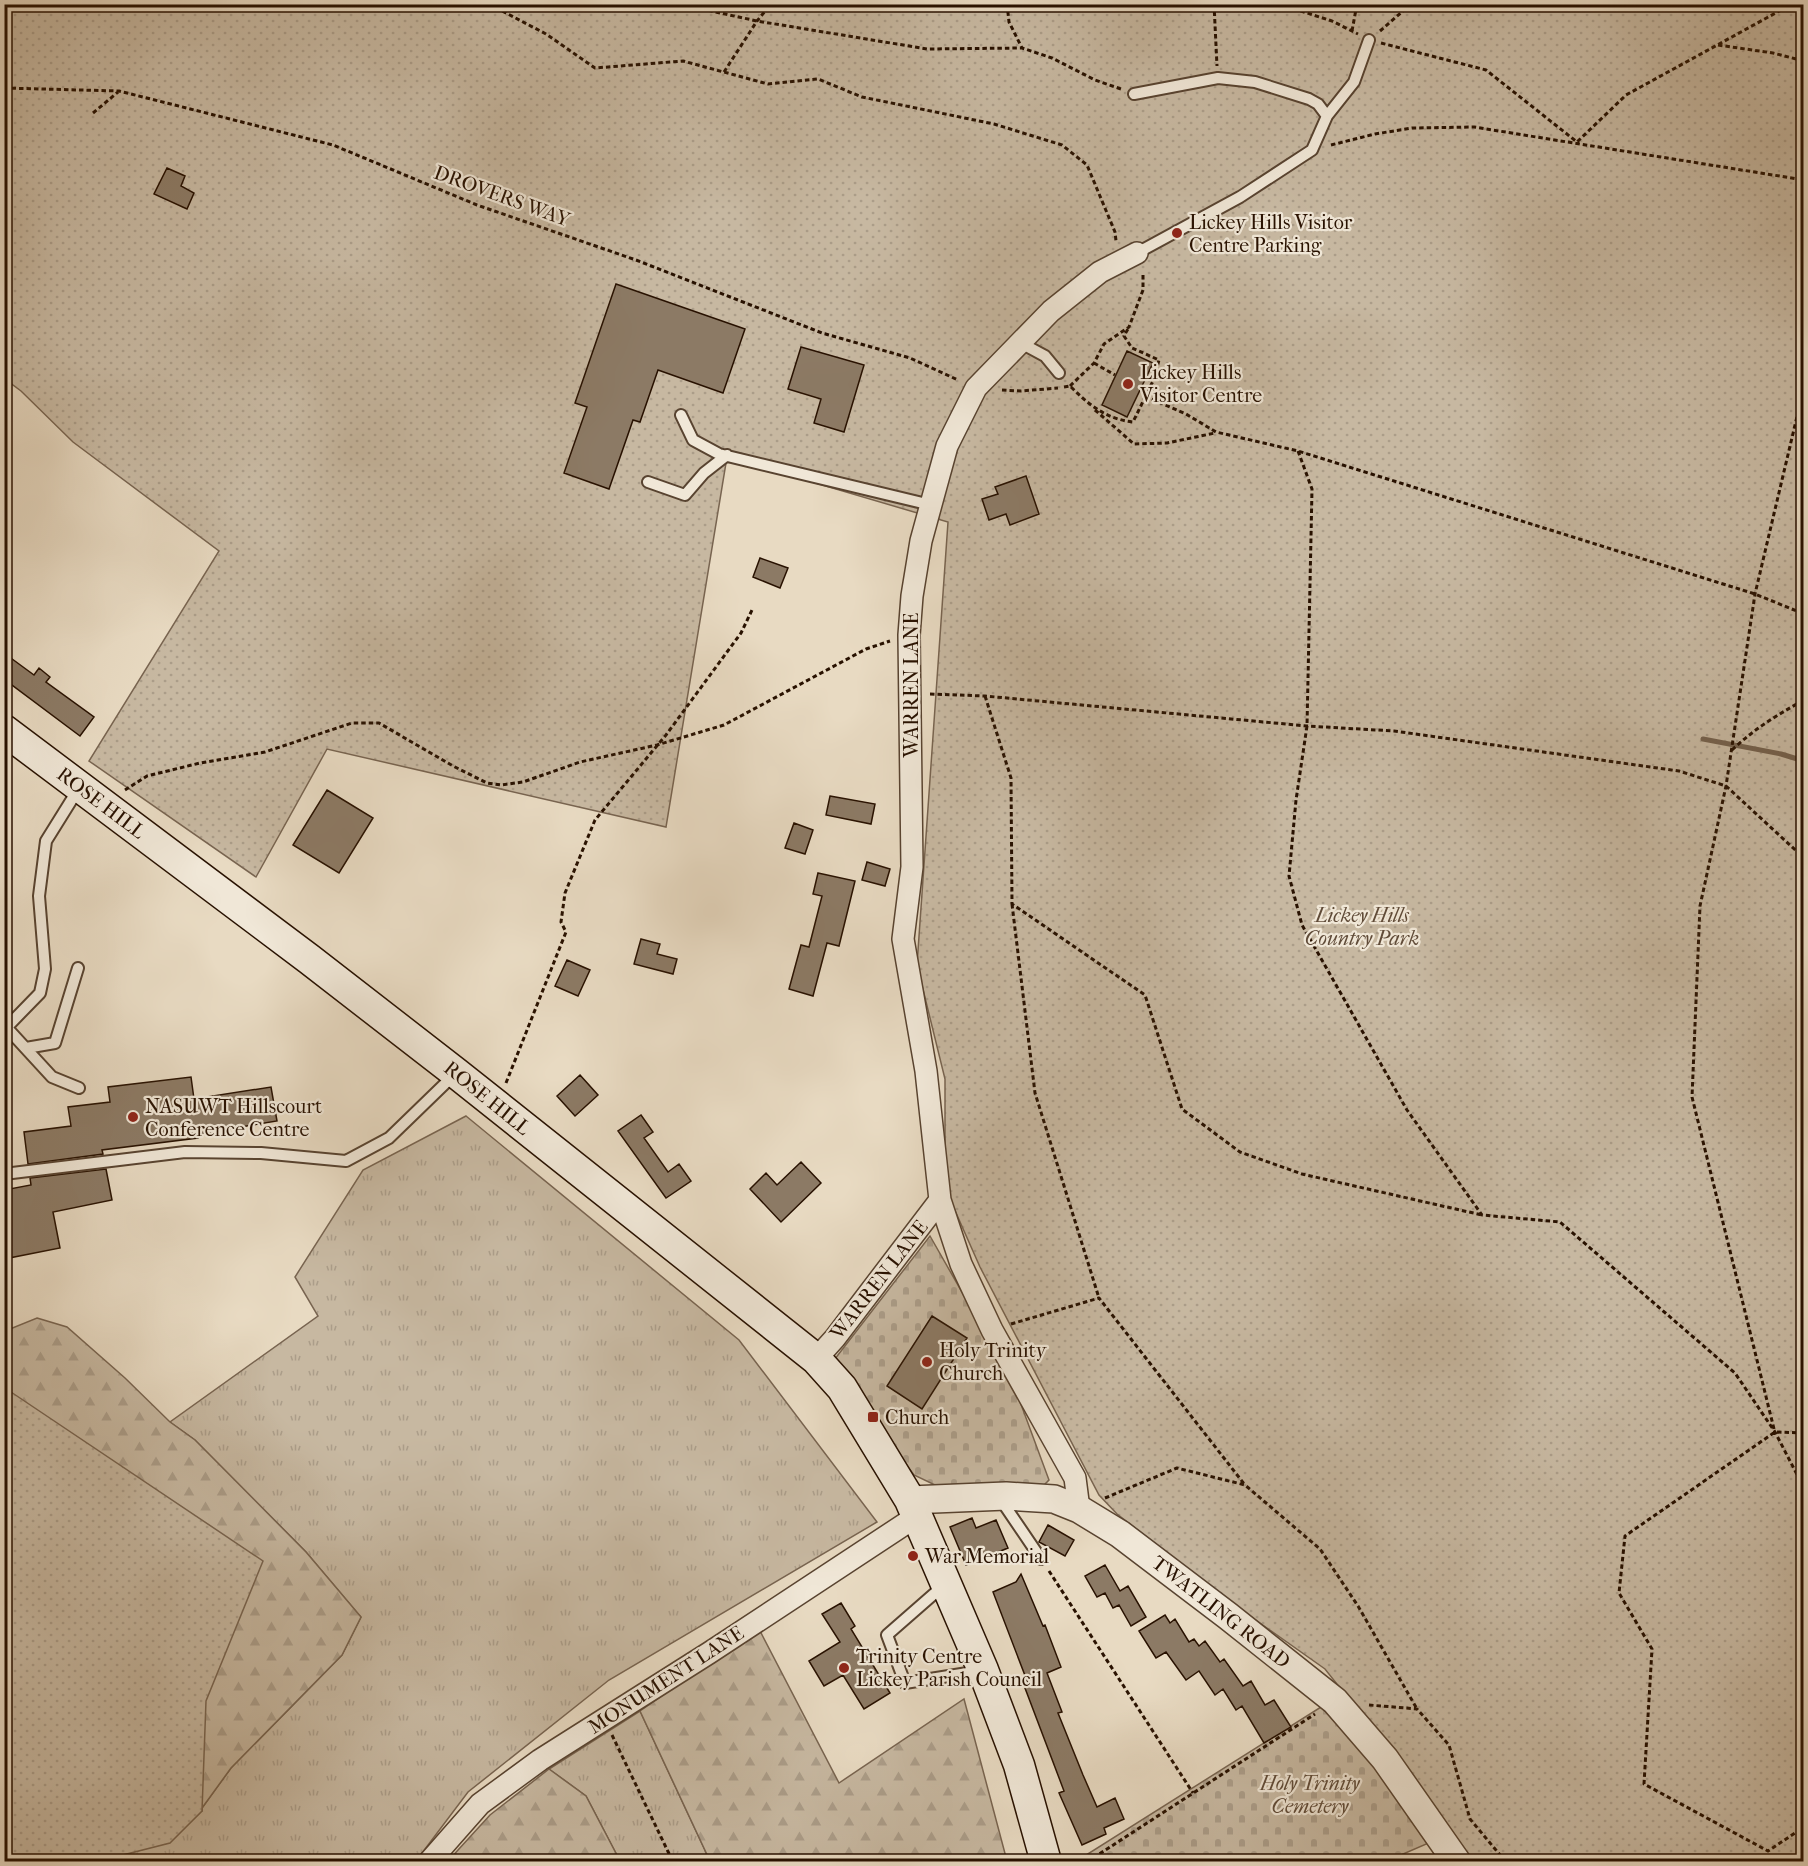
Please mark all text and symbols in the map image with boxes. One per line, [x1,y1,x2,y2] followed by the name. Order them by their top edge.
[431,161,574,232] street label: DROVERS WAY
[1189,211,1353,257] place label: Lickey Hills Visitor Centre Parking
[1170,226,1184,240] marker: Lickey Hills Visitor Centre Parking
[1139,361,1262,407] place label: Lickey Hills Visitor Centre
[1121,377,1135,391] marker: Lickey Hills Visitor Centre
[900,613,923,758] street label: WARREN LANE
[52,762,150,844] street label: ROSE HILL
[1305,904,1419,950] park label: Lickey Hills Country Park
[439,1056,535,1140] street label: ROSE HILL
[145,1095,322,1141] place label: NASUWT Hillscourt Conference Centre
[126,1110,140,1124] marker: NASUWT Hillscourt Conference Centre
[825,1216,933,1345] street label: WARREN LANE
[939,1339,1048,1385] place label: Holy Trinity Church
[920,1355,934,1369] marker: Holy Trinity Church
[885,1406,950,1429] place label: Church
[866,1410,880,1424] marker: Church
[924,1545,1049,1568] place label: War Memorial
[906,1549,920,1563] marker: War Memorial
[1147,1551,1295,1673] street label: TWATLING ROAD
[584,1621,748,1739] street label: MONUMENT LANE
[856,1645,1042,1691] place label: Trinity Centre Lickey Parish Council
[837,1661,851,1675] marker: Trinity Centre Lickey Parish Council
[1259,1772,1360,1818] park label: Holy Trinity Cemetery

